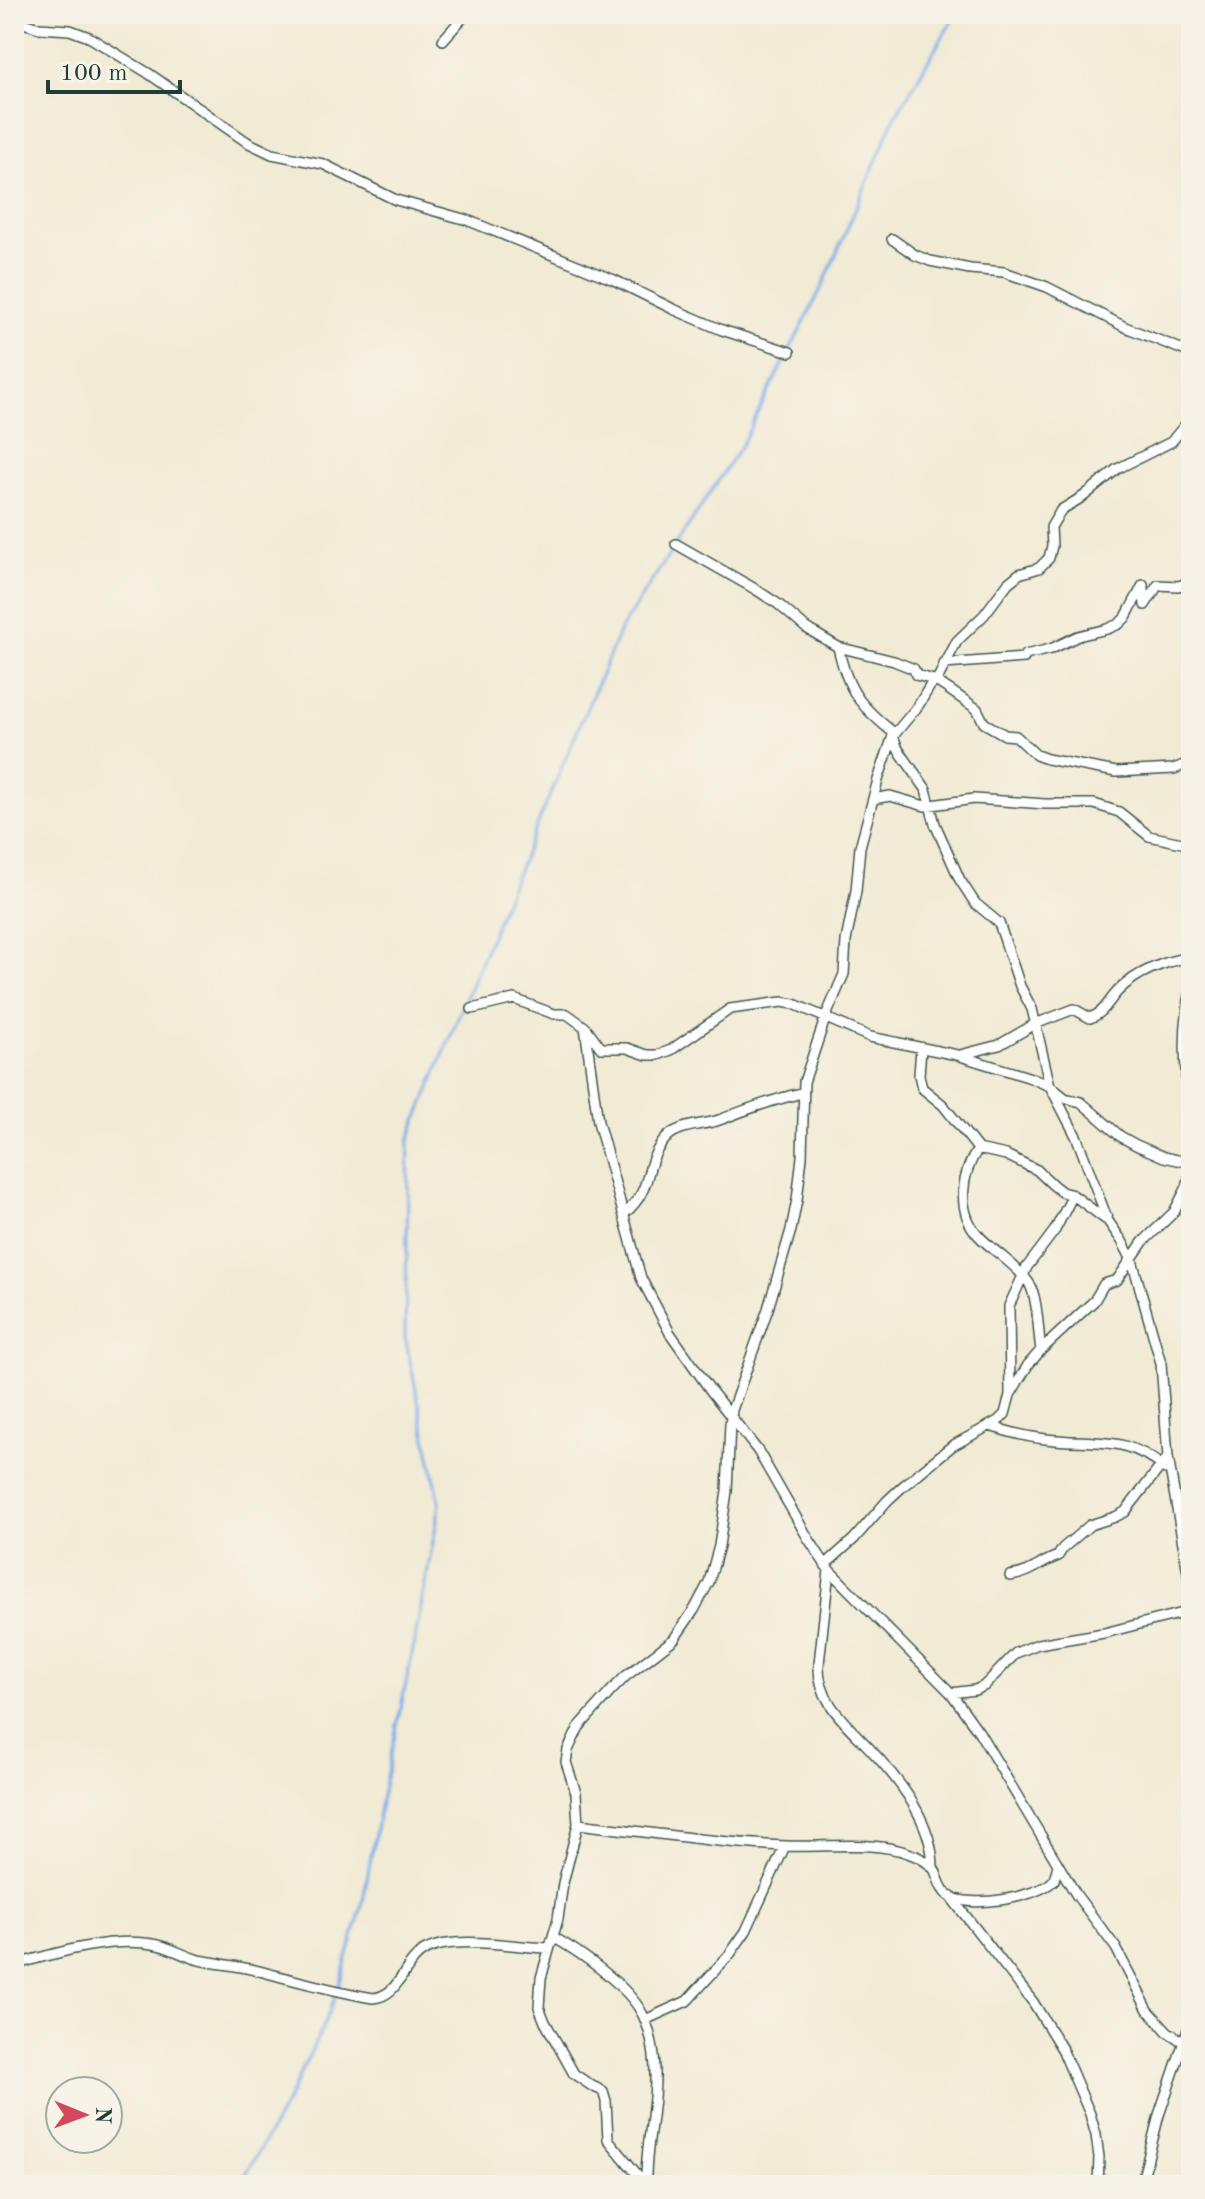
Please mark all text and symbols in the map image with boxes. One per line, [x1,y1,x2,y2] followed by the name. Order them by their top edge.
[48,44,180,94] scale bar
[60,62,128,86] text: 100 m
[44,2075,124,2155] north arrow
[91,2107,113,2124] text: N

